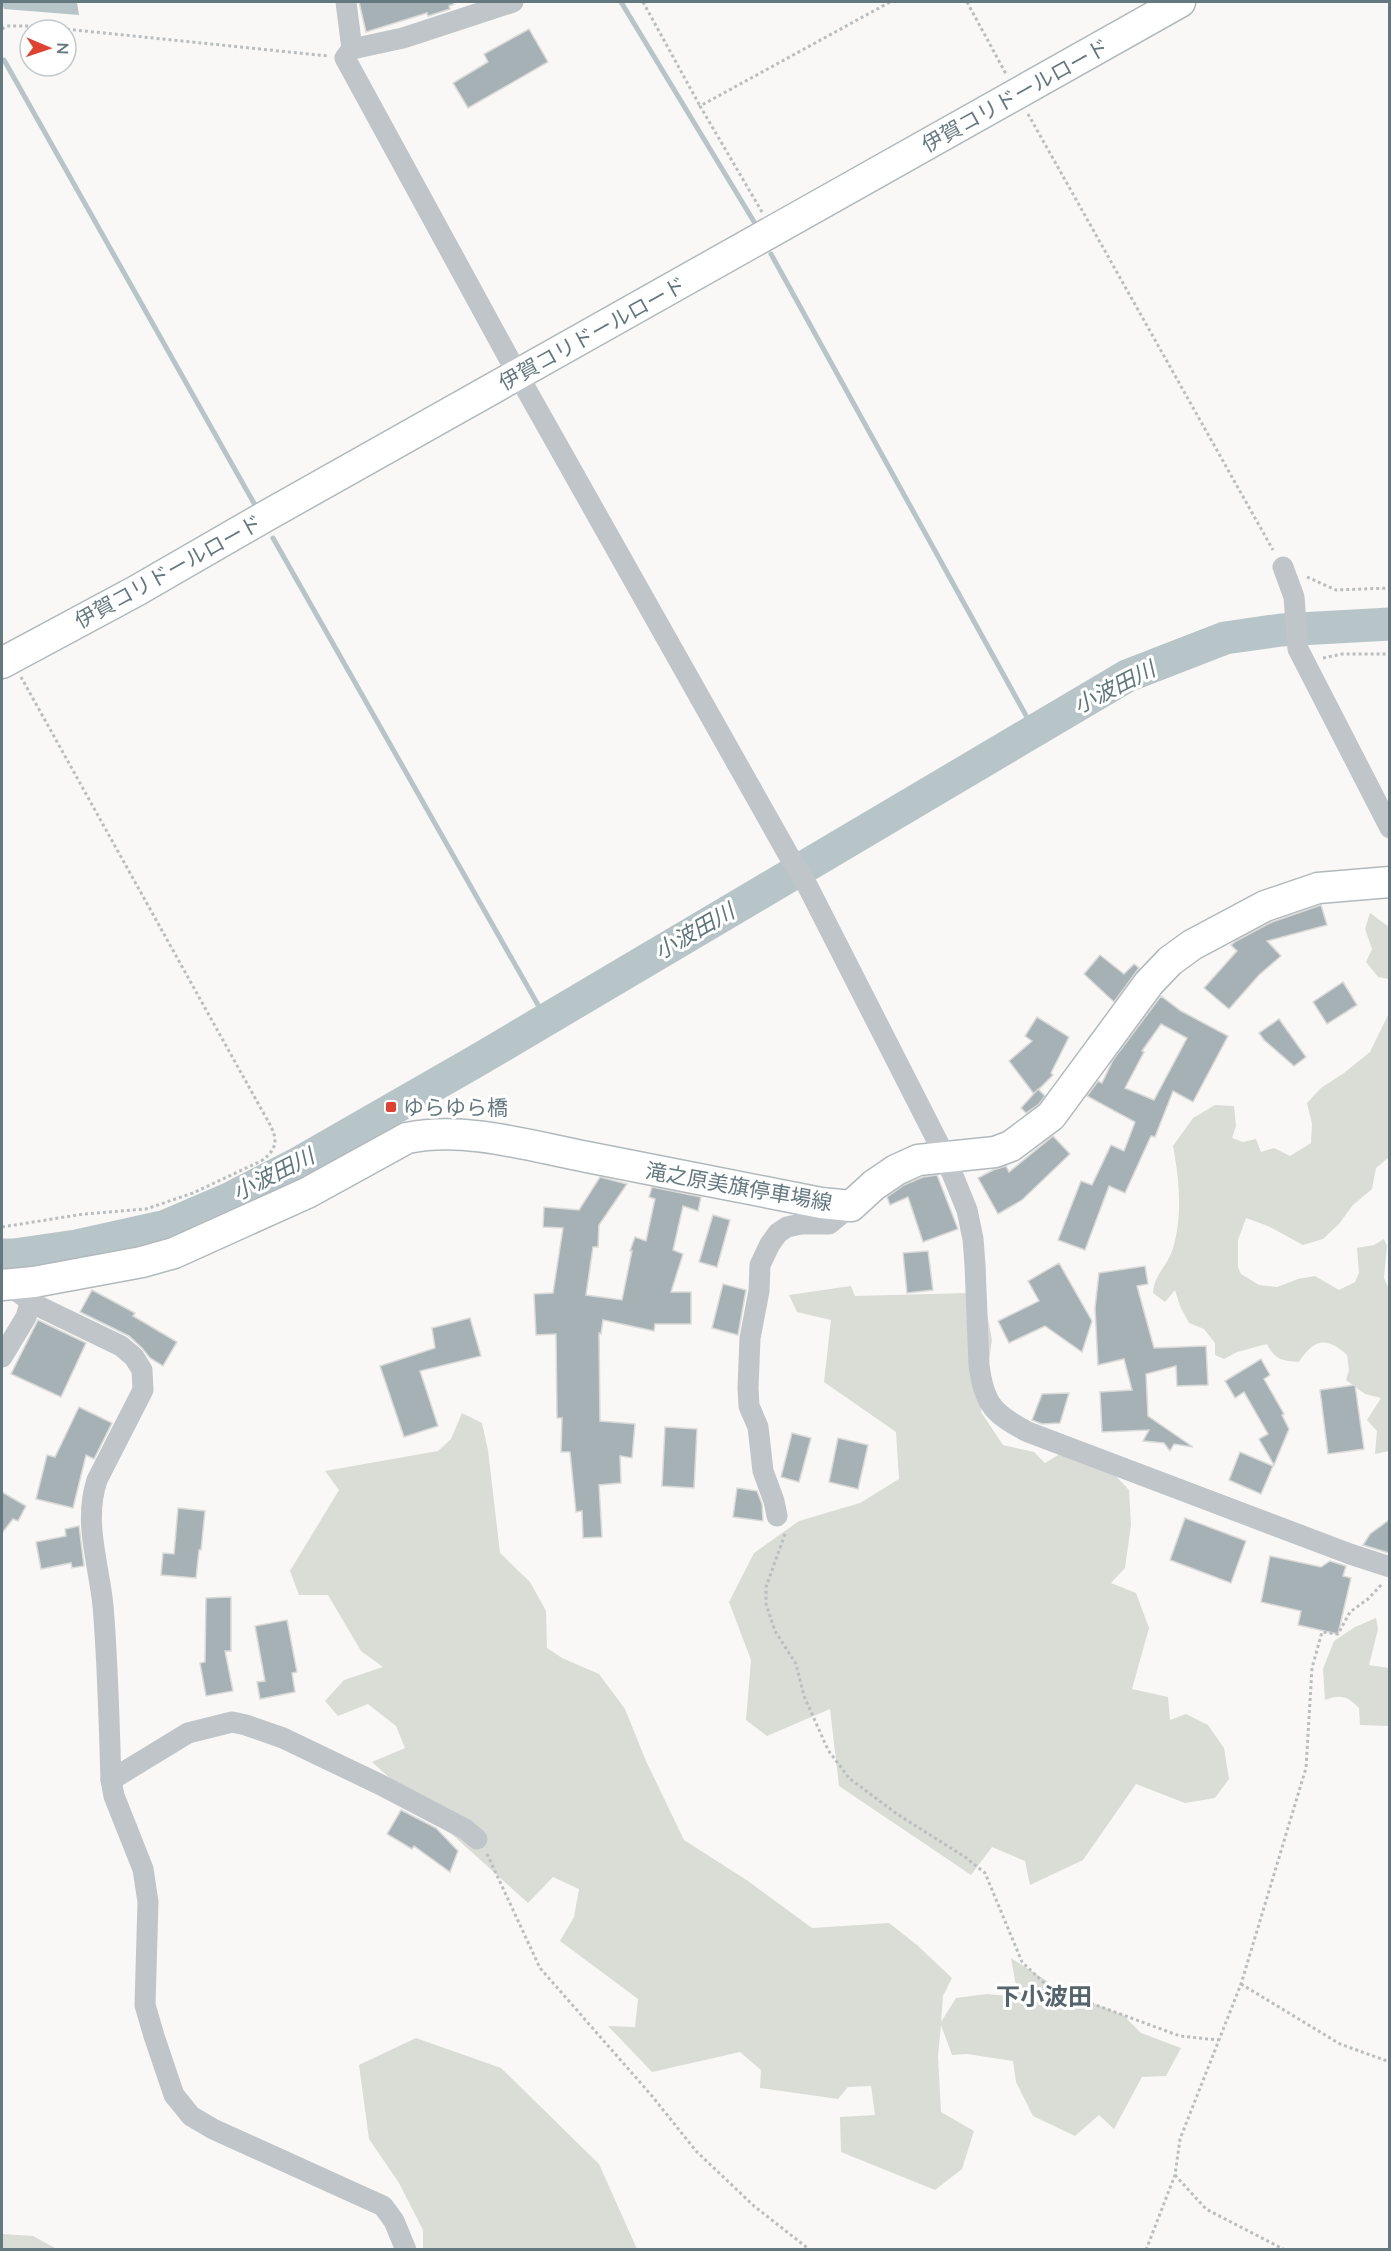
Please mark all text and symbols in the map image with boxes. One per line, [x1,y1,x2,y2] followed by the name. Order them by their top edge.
[18,18,78,78] north arrow
[917,33,1113,157] street label: 伊賀コリドールロード
[53,42,73,55] text: N
[494,271,690,395] street label: 伊賀コリドールロード
[70,509,266,633] street label: 伊賀コリドールロード
[1068,654,1161,719] water label: 小波田川
[649,896,741,965] water label: 小波田川
[403,1094,508,1120] place label: ゆらゆら橋
[384,1100,398,1114] marker: ゆらゆら橋
[227,1141,320,1206] water label: 小波田川
[644,1157,834,1215] street label: 滝之原美旗停車場線
[996,1981,1092,2011] district label: 下小波田

